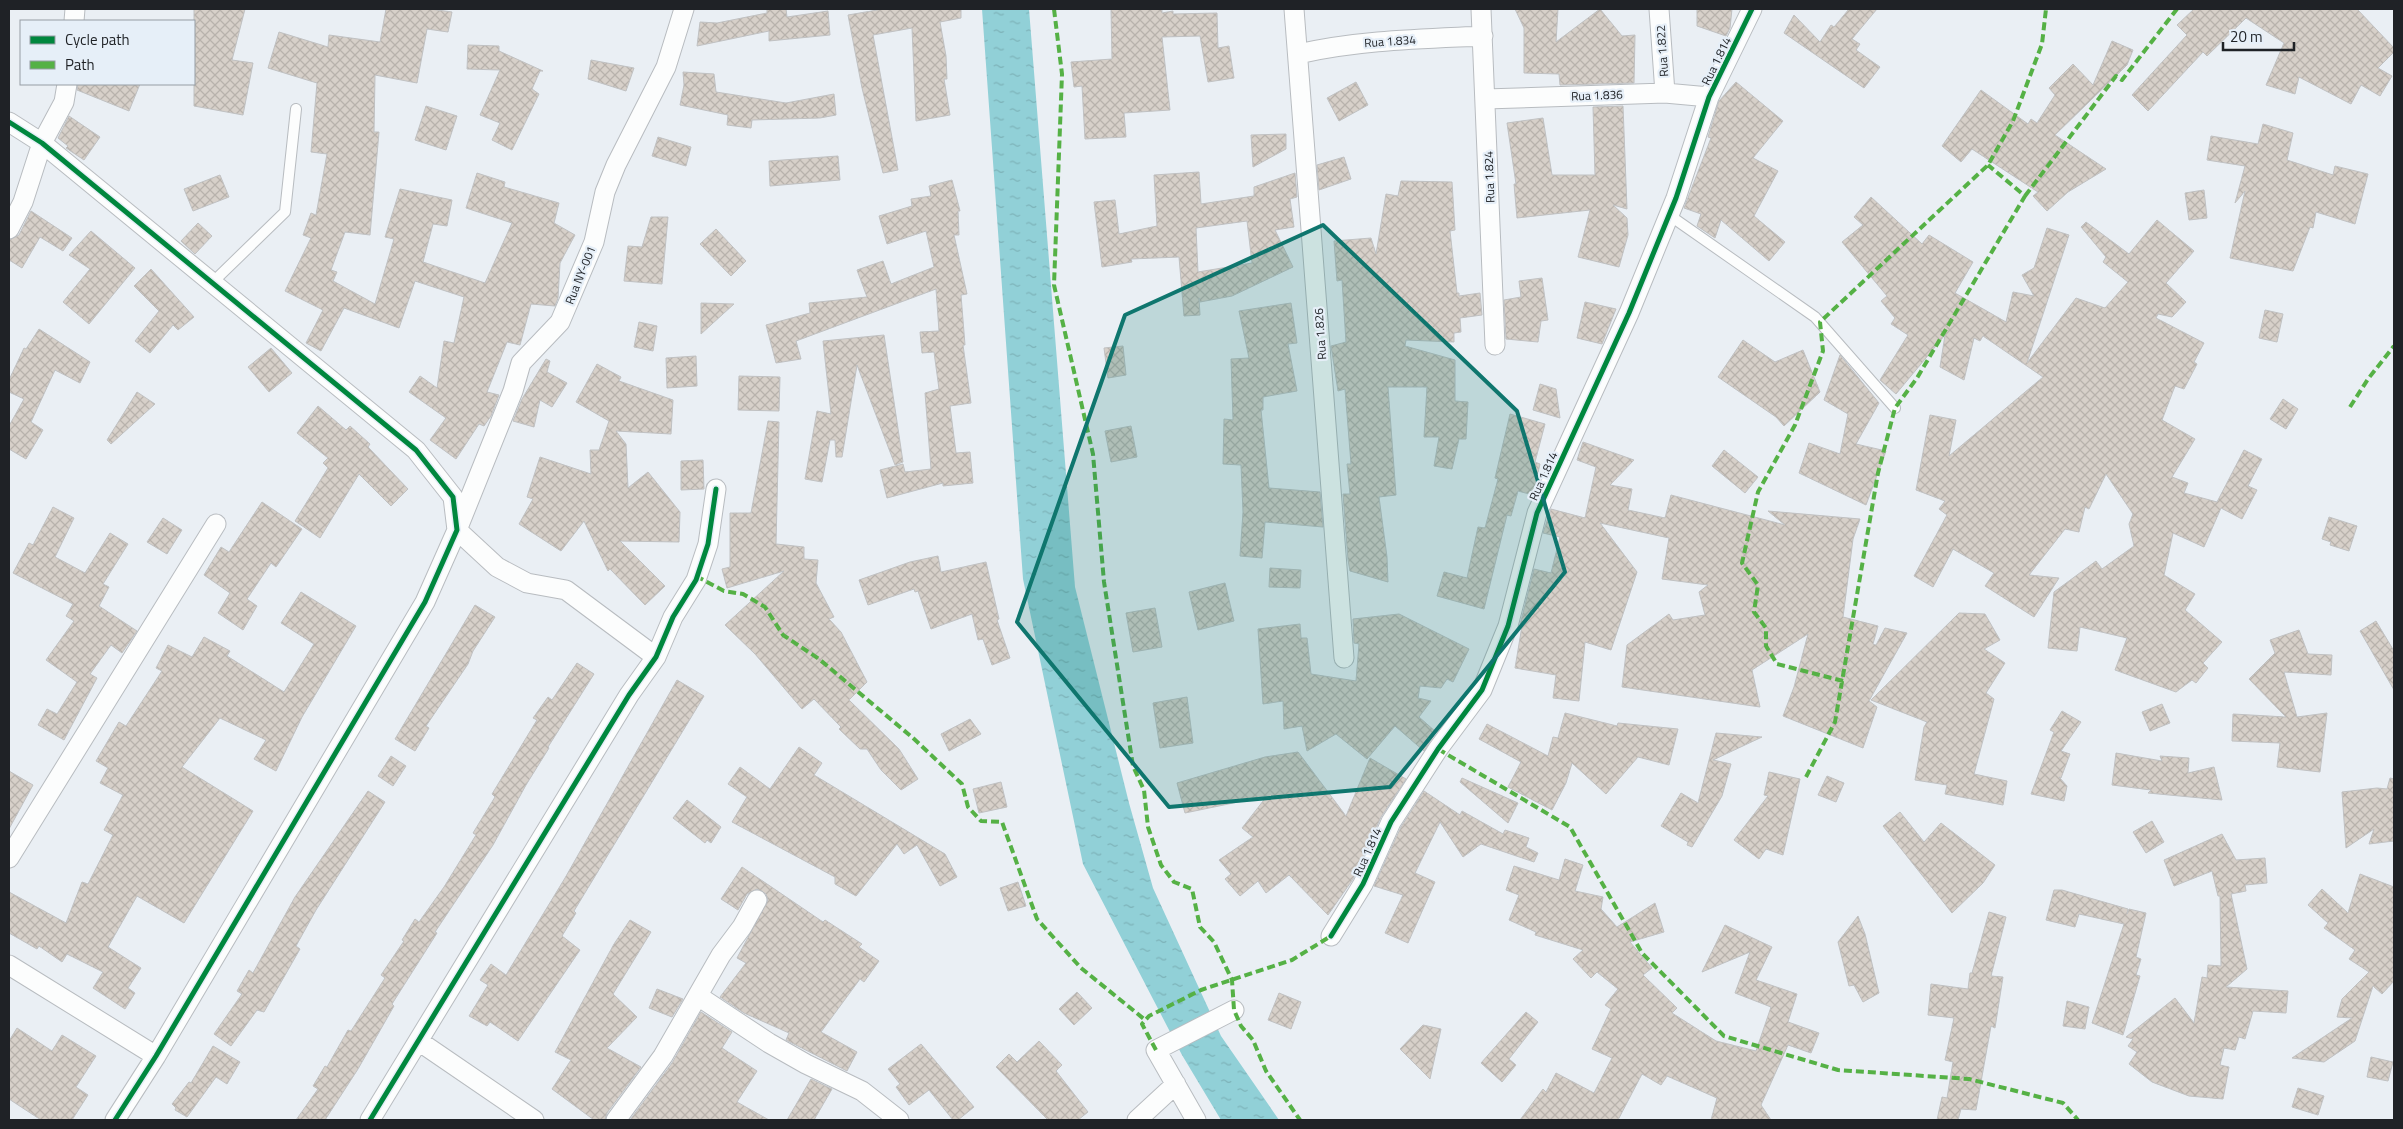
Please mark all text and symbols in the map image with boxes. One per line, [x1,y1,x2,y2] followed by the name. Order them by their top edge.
[20,20,195,85] legend
[2223,20,2294,52] scale bar
[1651,24,1673,78] street label: Rua 1.822
[2230,25,2263,48] text: 20 m
[65,28,130,51] text: Cycle path
[1363,30,1417,52] street label: Rua 1.834
[1696,33,1736,88] street label: Rua 1.814
[65,53,95,76] text: Path
[1571,85,1624,105] street label: Rua 1.836
[1479,150,1499,203] street label: Rua 1.824
[560,243,600,307] street label: Rua NY-001
[1309,307,1331,361] street label: Rua 1.826
[1524,448,1562,504] street label: Rua 1.814
[1348,824,1386,880] street label: Rua 1.814

